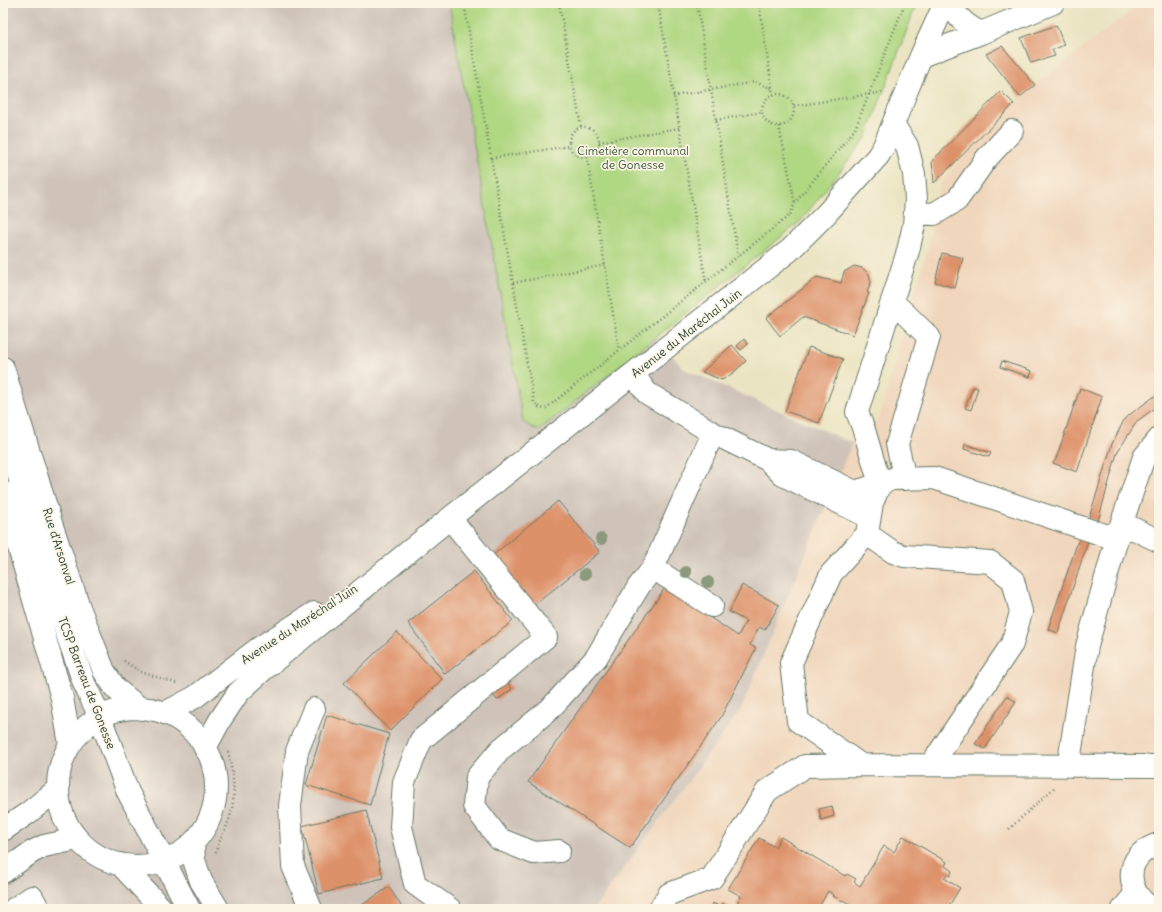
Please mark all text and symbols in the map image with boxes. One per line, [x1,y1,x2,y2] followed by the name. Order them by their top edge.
[577,143,689,172] park label: Cimetière communal de Gonesse
[628,285,744,381] street label: Avenue du Maréchal Juin
[40,506,78,586] street label: Rue d'Arsonval
[238,581,360,667] street label: Avenue du Maréchal Juin
[55,615,119,751] street label: TCSP Barreau de Gonesse

